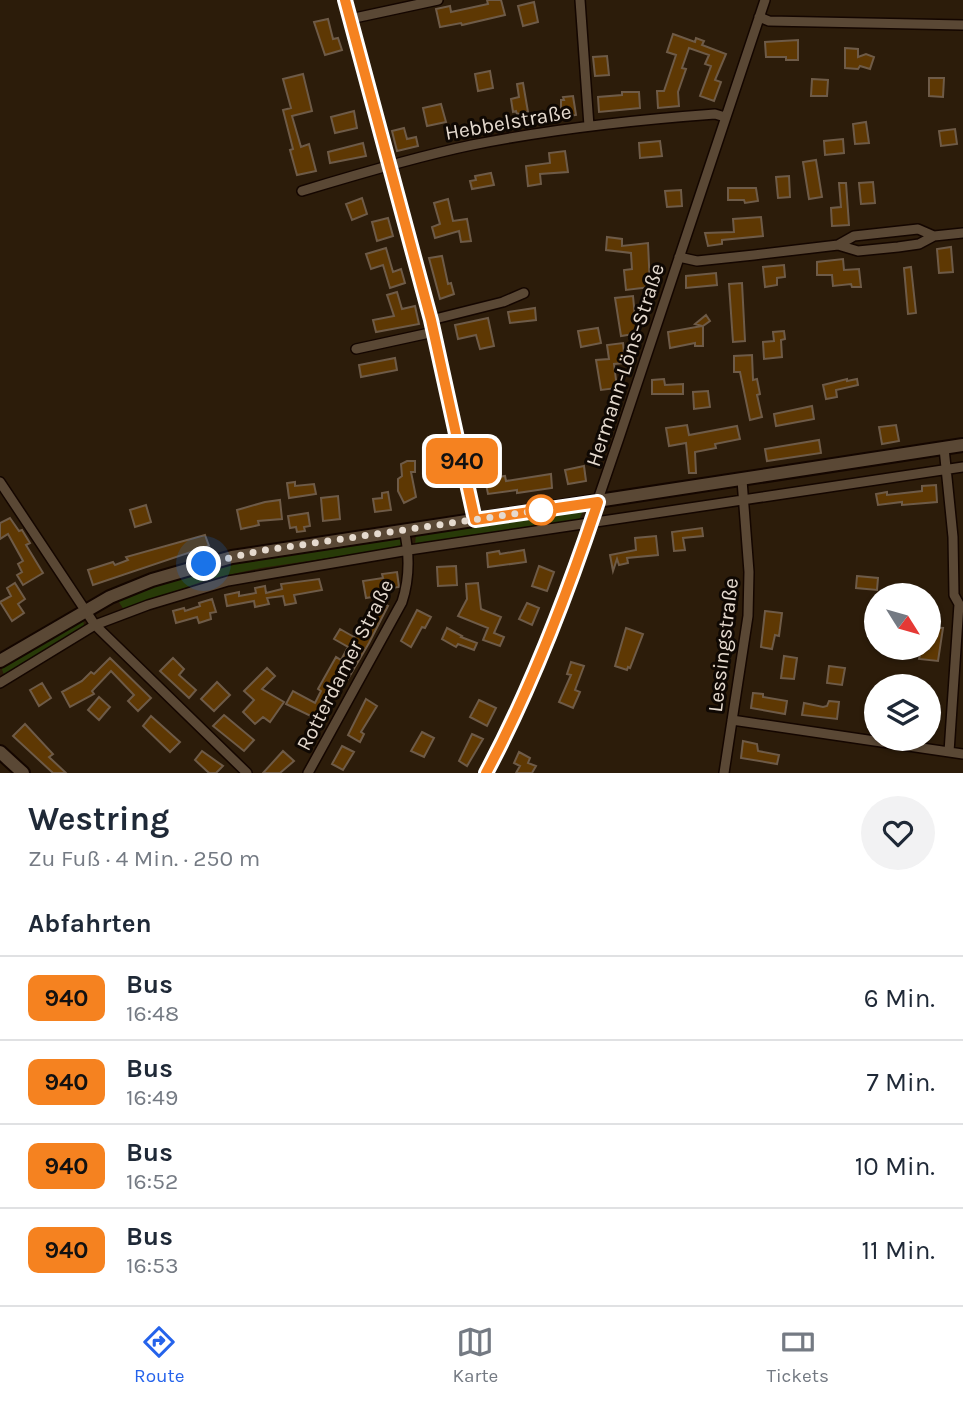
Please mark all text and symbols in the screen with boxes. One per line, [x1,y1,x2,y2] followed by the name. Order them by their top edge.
[443,99,573,145] street label: Hebbelstraße
[581,260,669,470] street label: Hermann-Löns-Straße
[422,438,502,484] line badge: 940
[440,447,484,475] text: 940
[526,495,556,525] unlabelled marker
[186,546,221,581] your location
[291,575,399,755] street label: Rotterdamer Straße
[703,576,743,714] street label: Lessingstraße
[864,583,942,660] north arrow
[864,583,941,751] map controls
[864,674,941,751] button: layers
[861,796,935,870] button: heart
[28,800,169,838] text: Westring
[28,845,260,872] text: Zu Fuß · 4 Min. · 250 m
[28,908,152,939] text: Abfahrten
[126,969,173,1000] text: Bus
[864,983,935,1014] text: 6 Min.
[44,984,89,1012] text: 940
[126,1000,179,1027] text: 16:48
[126,1053,173,1084] text: Bus
[867,1067,935,1098] text: 7 Min.
[44,1068,89,1096] text: 940
[126,1084,178,1111] text: 16:49
[126,1137,173,1168] text: Bus
[855,1151,935,1182] text: 10 Min.
[44,1152,89,1180] text: 940
[126,1168,178,1195] text: 16:52
[126,1221,173,1252] text: Bus
[862,1235,935,1266] text: 11 Min.
[44,1236,89,1264] text: 940
[126,1252,179,1279] text: 16:53
[134,1323,184,1387] tab: Route
[453,1323,498,1387] tab: Karte
[766,1323,829,1387] tab: Tickets

